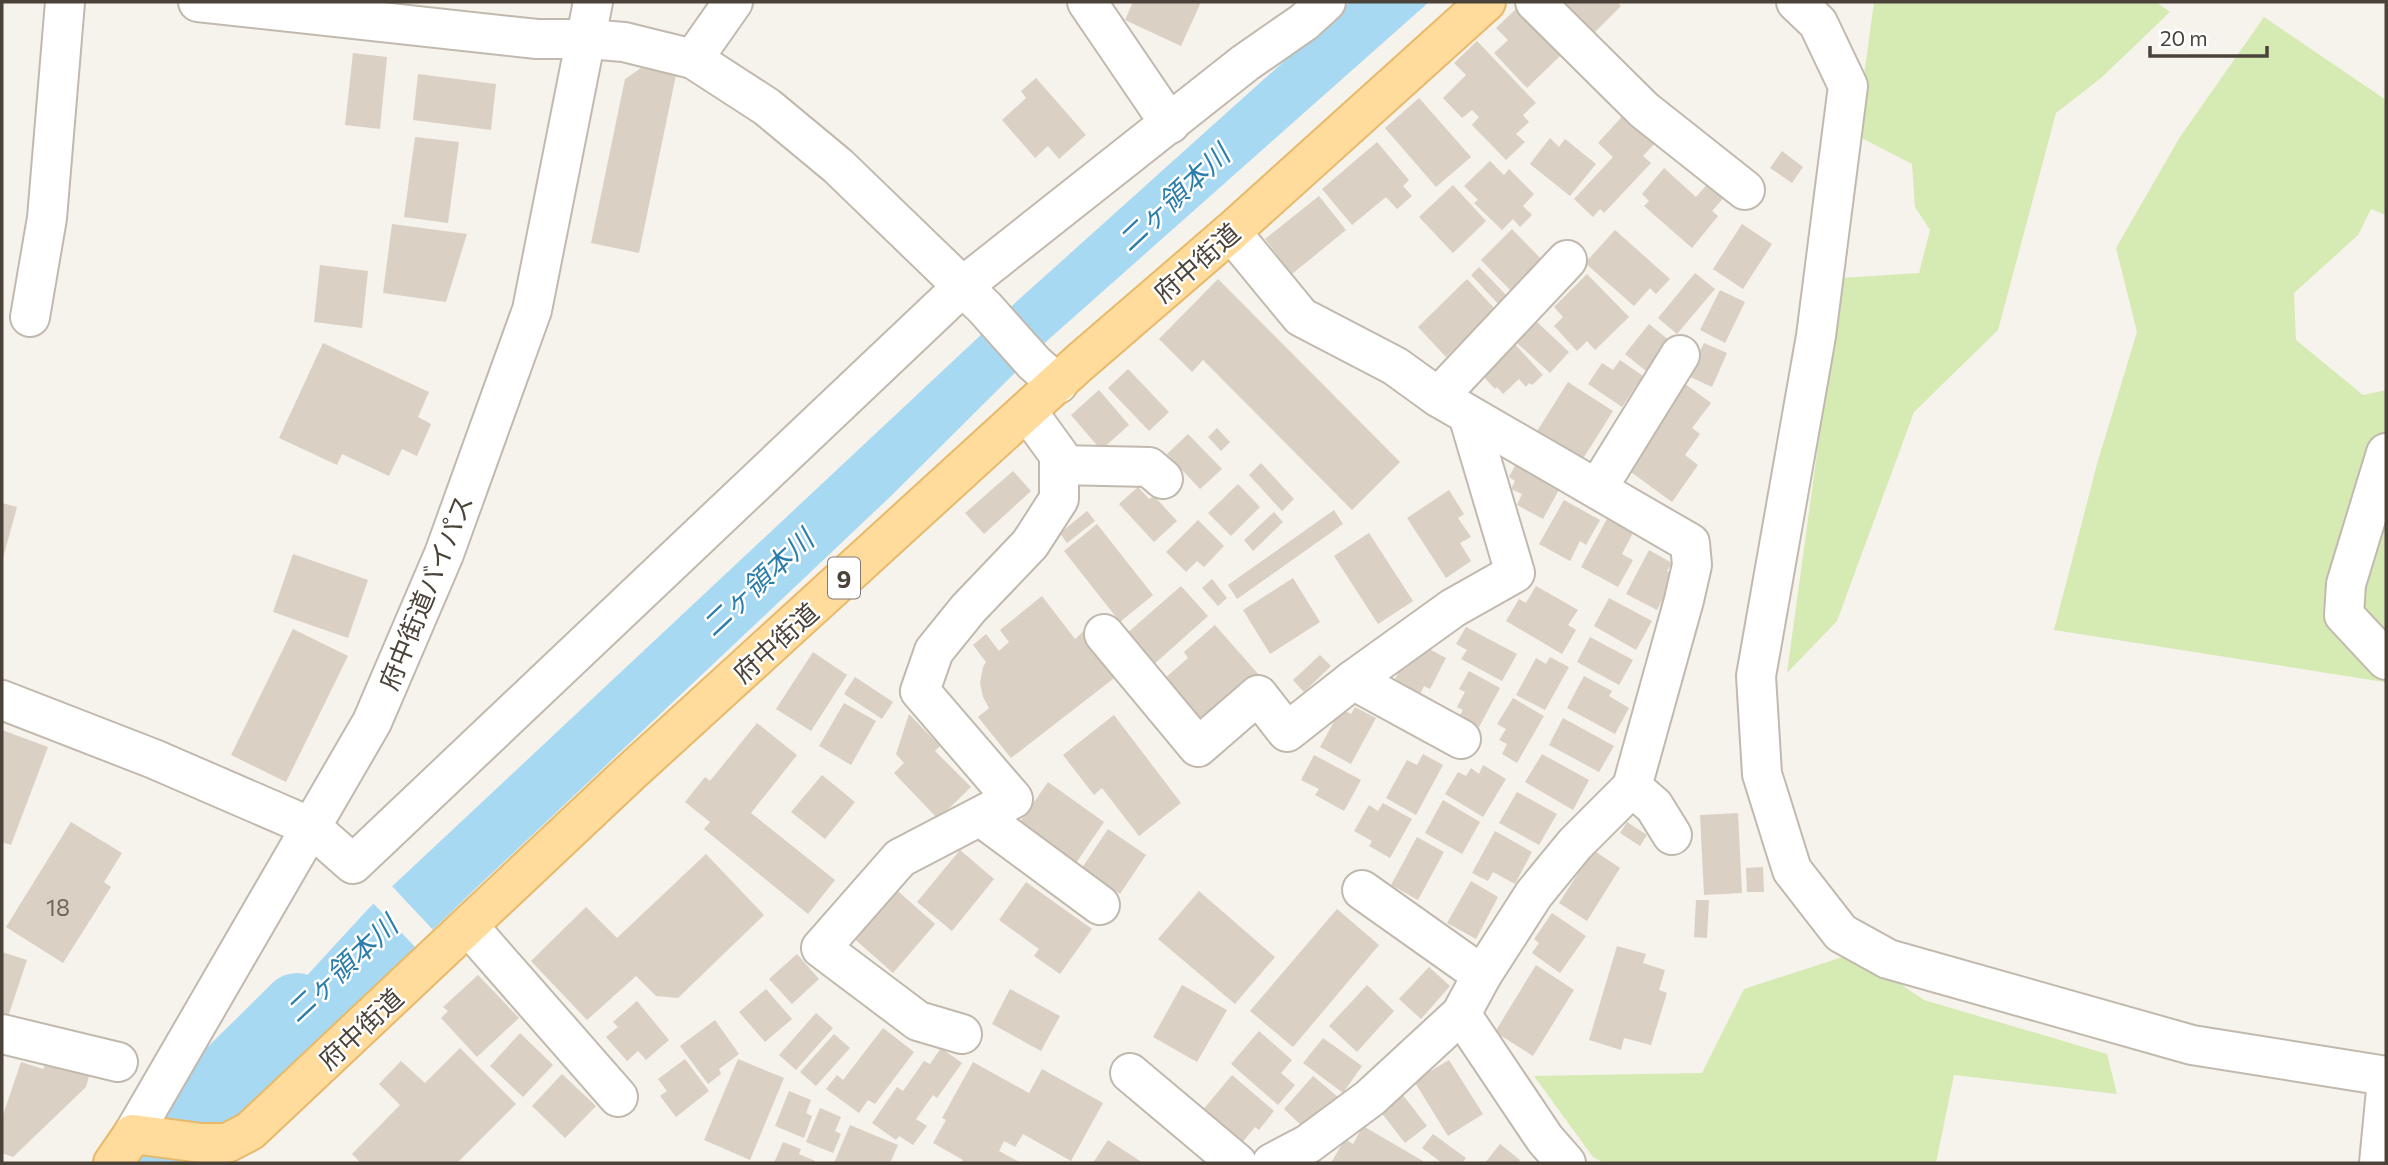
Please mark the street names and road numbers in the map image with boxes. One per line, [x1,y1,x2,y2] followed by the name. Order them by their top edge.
[1147,216,1245,308] street label: 府中街道
[372,490,478,694] street label: 府中街道バイパス
[828,558,860,598] road number: 9
[726,596,824,688] street label: 府中街道
[311,981,409,1075] street label: 府中街道

